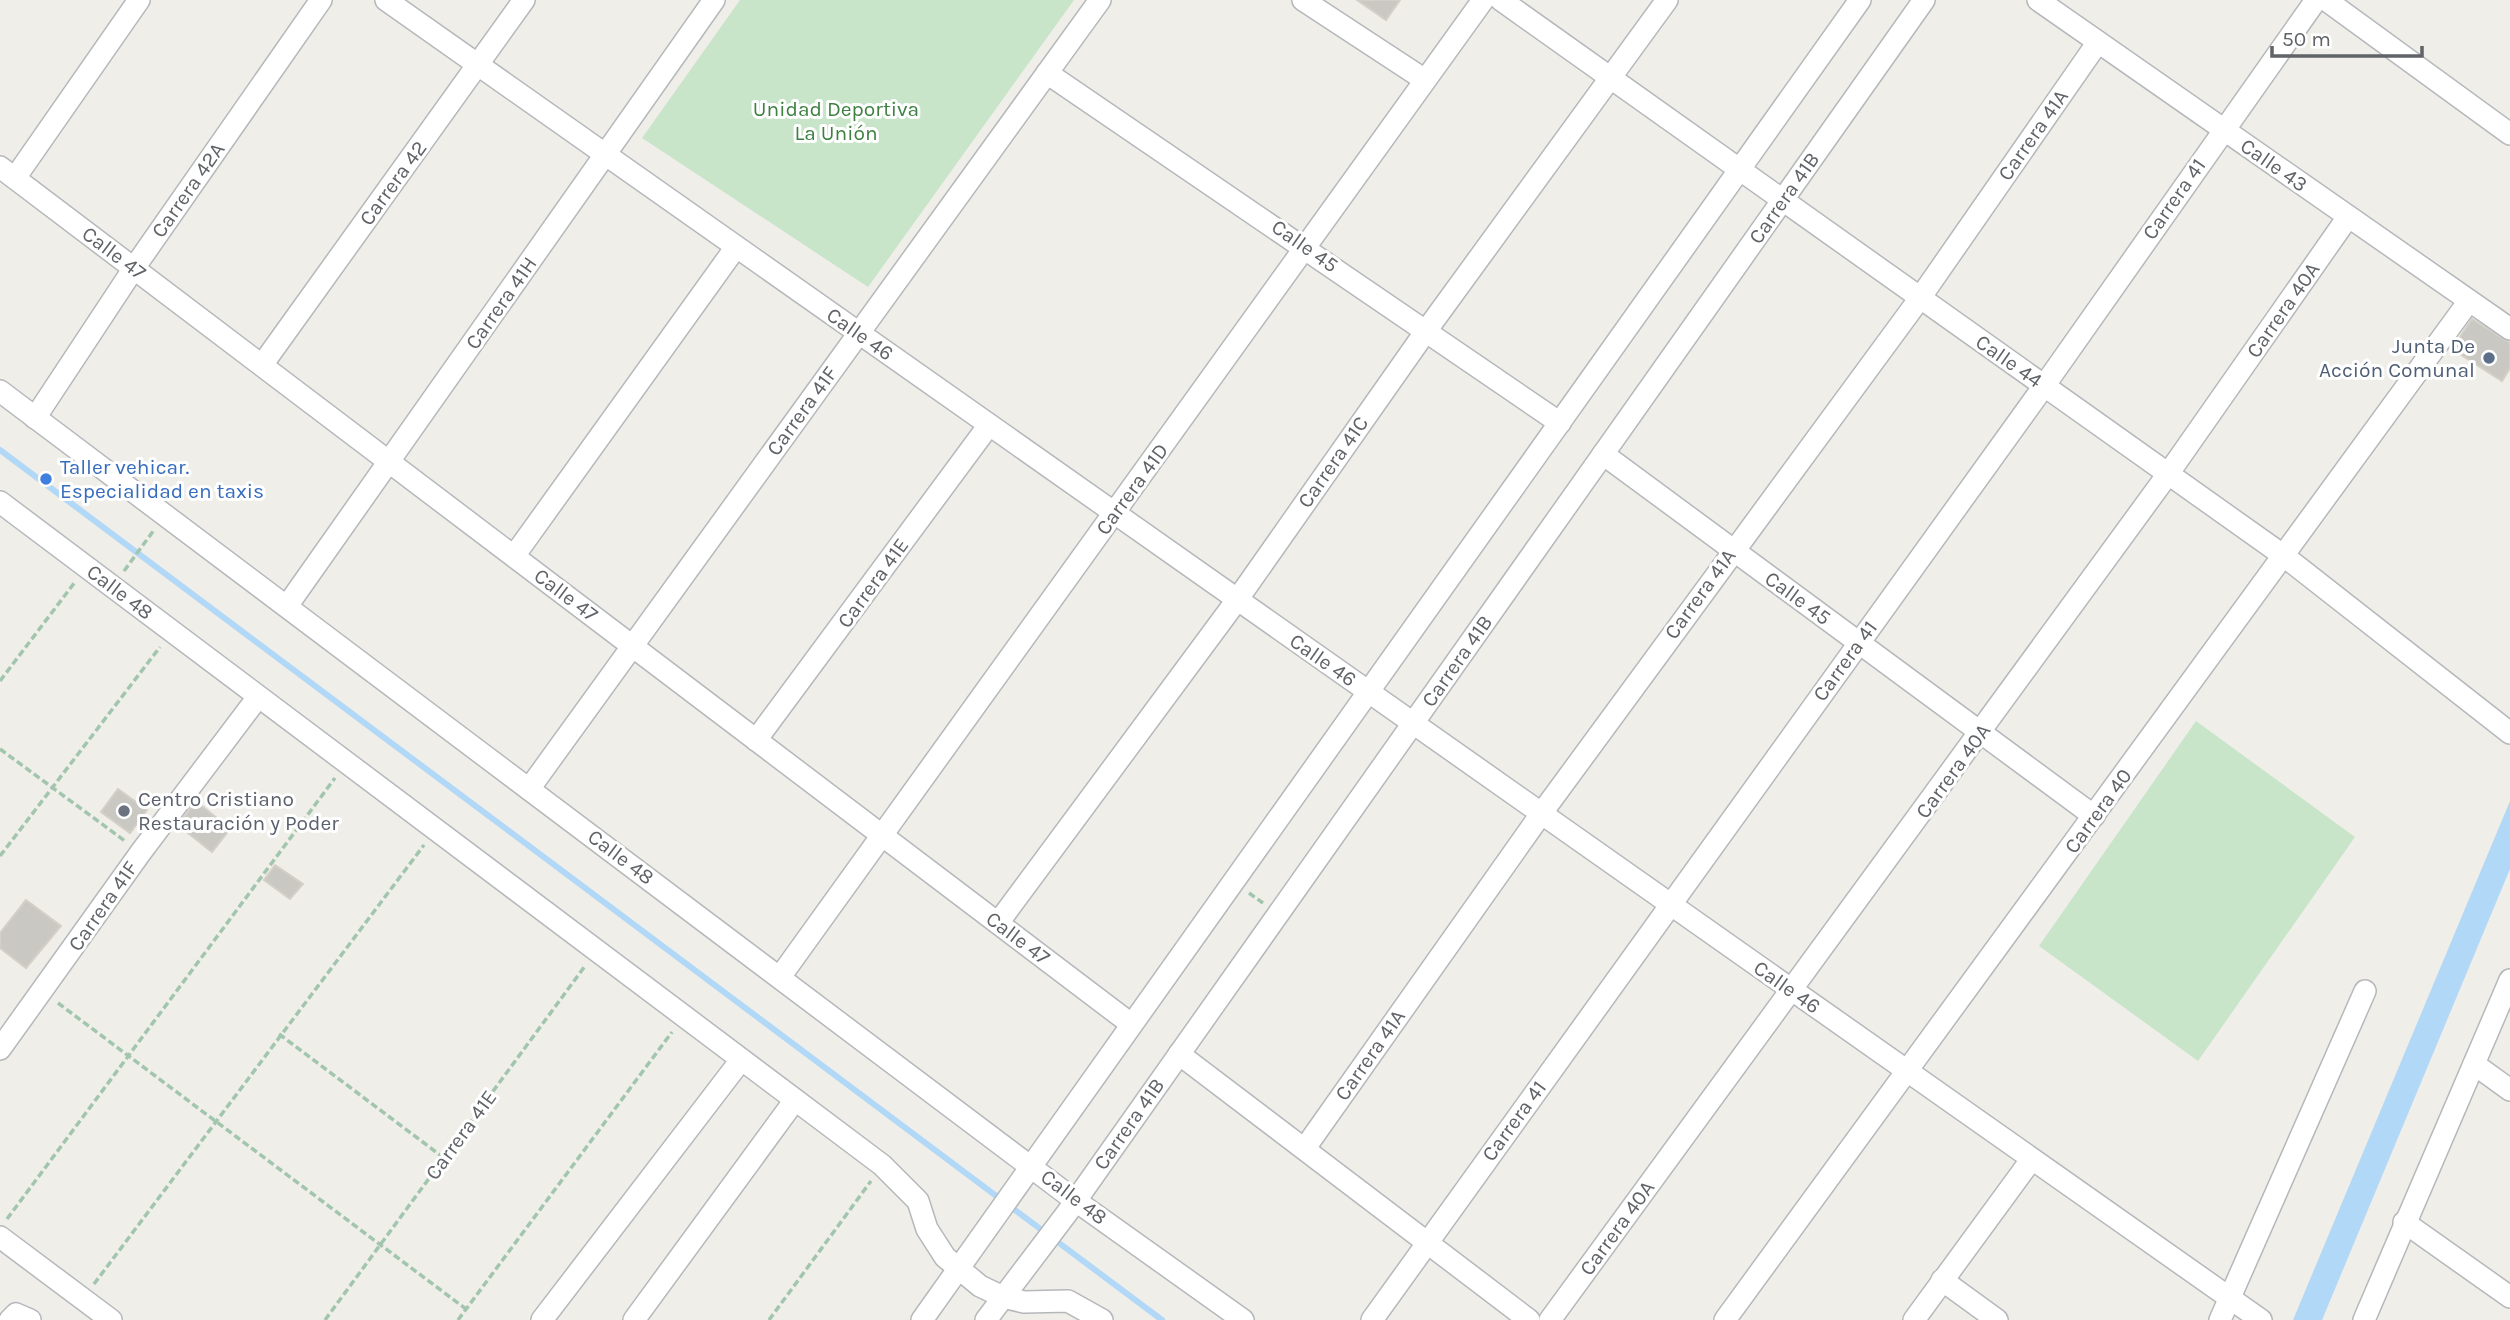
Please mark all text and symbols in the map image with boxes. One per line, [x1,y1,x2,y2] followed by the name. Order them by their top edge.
[2272,14,2422,58] scale bar
[2282,27,2331,51] text: 50 m
[1993,85,2073,185] street label: Carrera 41A
[753,97,919,145] park label: Unidad Deportiva La Unión
[2236,133,2312,197] street label: Calle 43
[354,136,432,230] street label: Carrera 42
[146,138,230,242] street label: Carrera 42A
[1744,148,1824,248] street label: Carrera 41B
[2137,154,2211,244] street label: Carrera 41
[1267,214,1343,278] street label: Calle 45
[77,221,151,285] street label: Calle 47
[460,252,542,354] street label: Carrera 41H
[2241,258,2325,362] street label: Carrera 40A
[822,302,898,366] street label: Calle 46
[1971,330,2047,393] street label: Calle 44
[2319,334,2475,382] place label: Junta De Acción Comunal
[2481,350,2497,366] marker: Junta De Acción Comunal
[762,362,842,460] street label: Carrera 41F
[1293,412,1373,512] street label: Carrera 41C
[1091,439,1173,539] street label: Carrera 41D
[60,455,264,503] place label: Taller vehicar. Especialidad en taxis
[38,471,54,487] marker: Taller vehicar. Especialidad en taxis
[832,533,914,633] street label: Carrera 41E
[1659,544,1741,644] street label: Carrera 41A
[82,559,158,625] street label: Calle 48
[529,563,603,627] street label: Calle 47
[1760,566,1836,630] street label: Calle 45
[1417,611,1497,711] street label: Carrera 41B
[1808,616,1882,706] street label: Carrera 41
[1285,628,1361,692] street label: Calle 46
[1911,719,1995,823] street label: Carrera 40A
[2059,764,2137,858] street label: Carrera 40
[138,787,339,835] place label: Centro Cristiano Restauración y Poder
[116,803,132,819] marker: Centro Cristiano Restauración y Poder
[583,824,659,890] street label: Calle 48
[63,856,143,956] street label: Carrera 41F
[981,906,1055,970] street label: Calle 47
[1749,955,1825,1019] street label: Calle 46
[1330,1005,1410,1105] street label: Carrera 41A
[1089,1074,1169,1174] street label: Carrera 41B
[1477,1076,1551,1166] street label: Carrera 41
[420,1085,502,1185] street label: Carrera 41E
[1036,1164,1112,1230] street label: Calle 48
[1575,1176,1659,1280] street label: Carrera 40A

